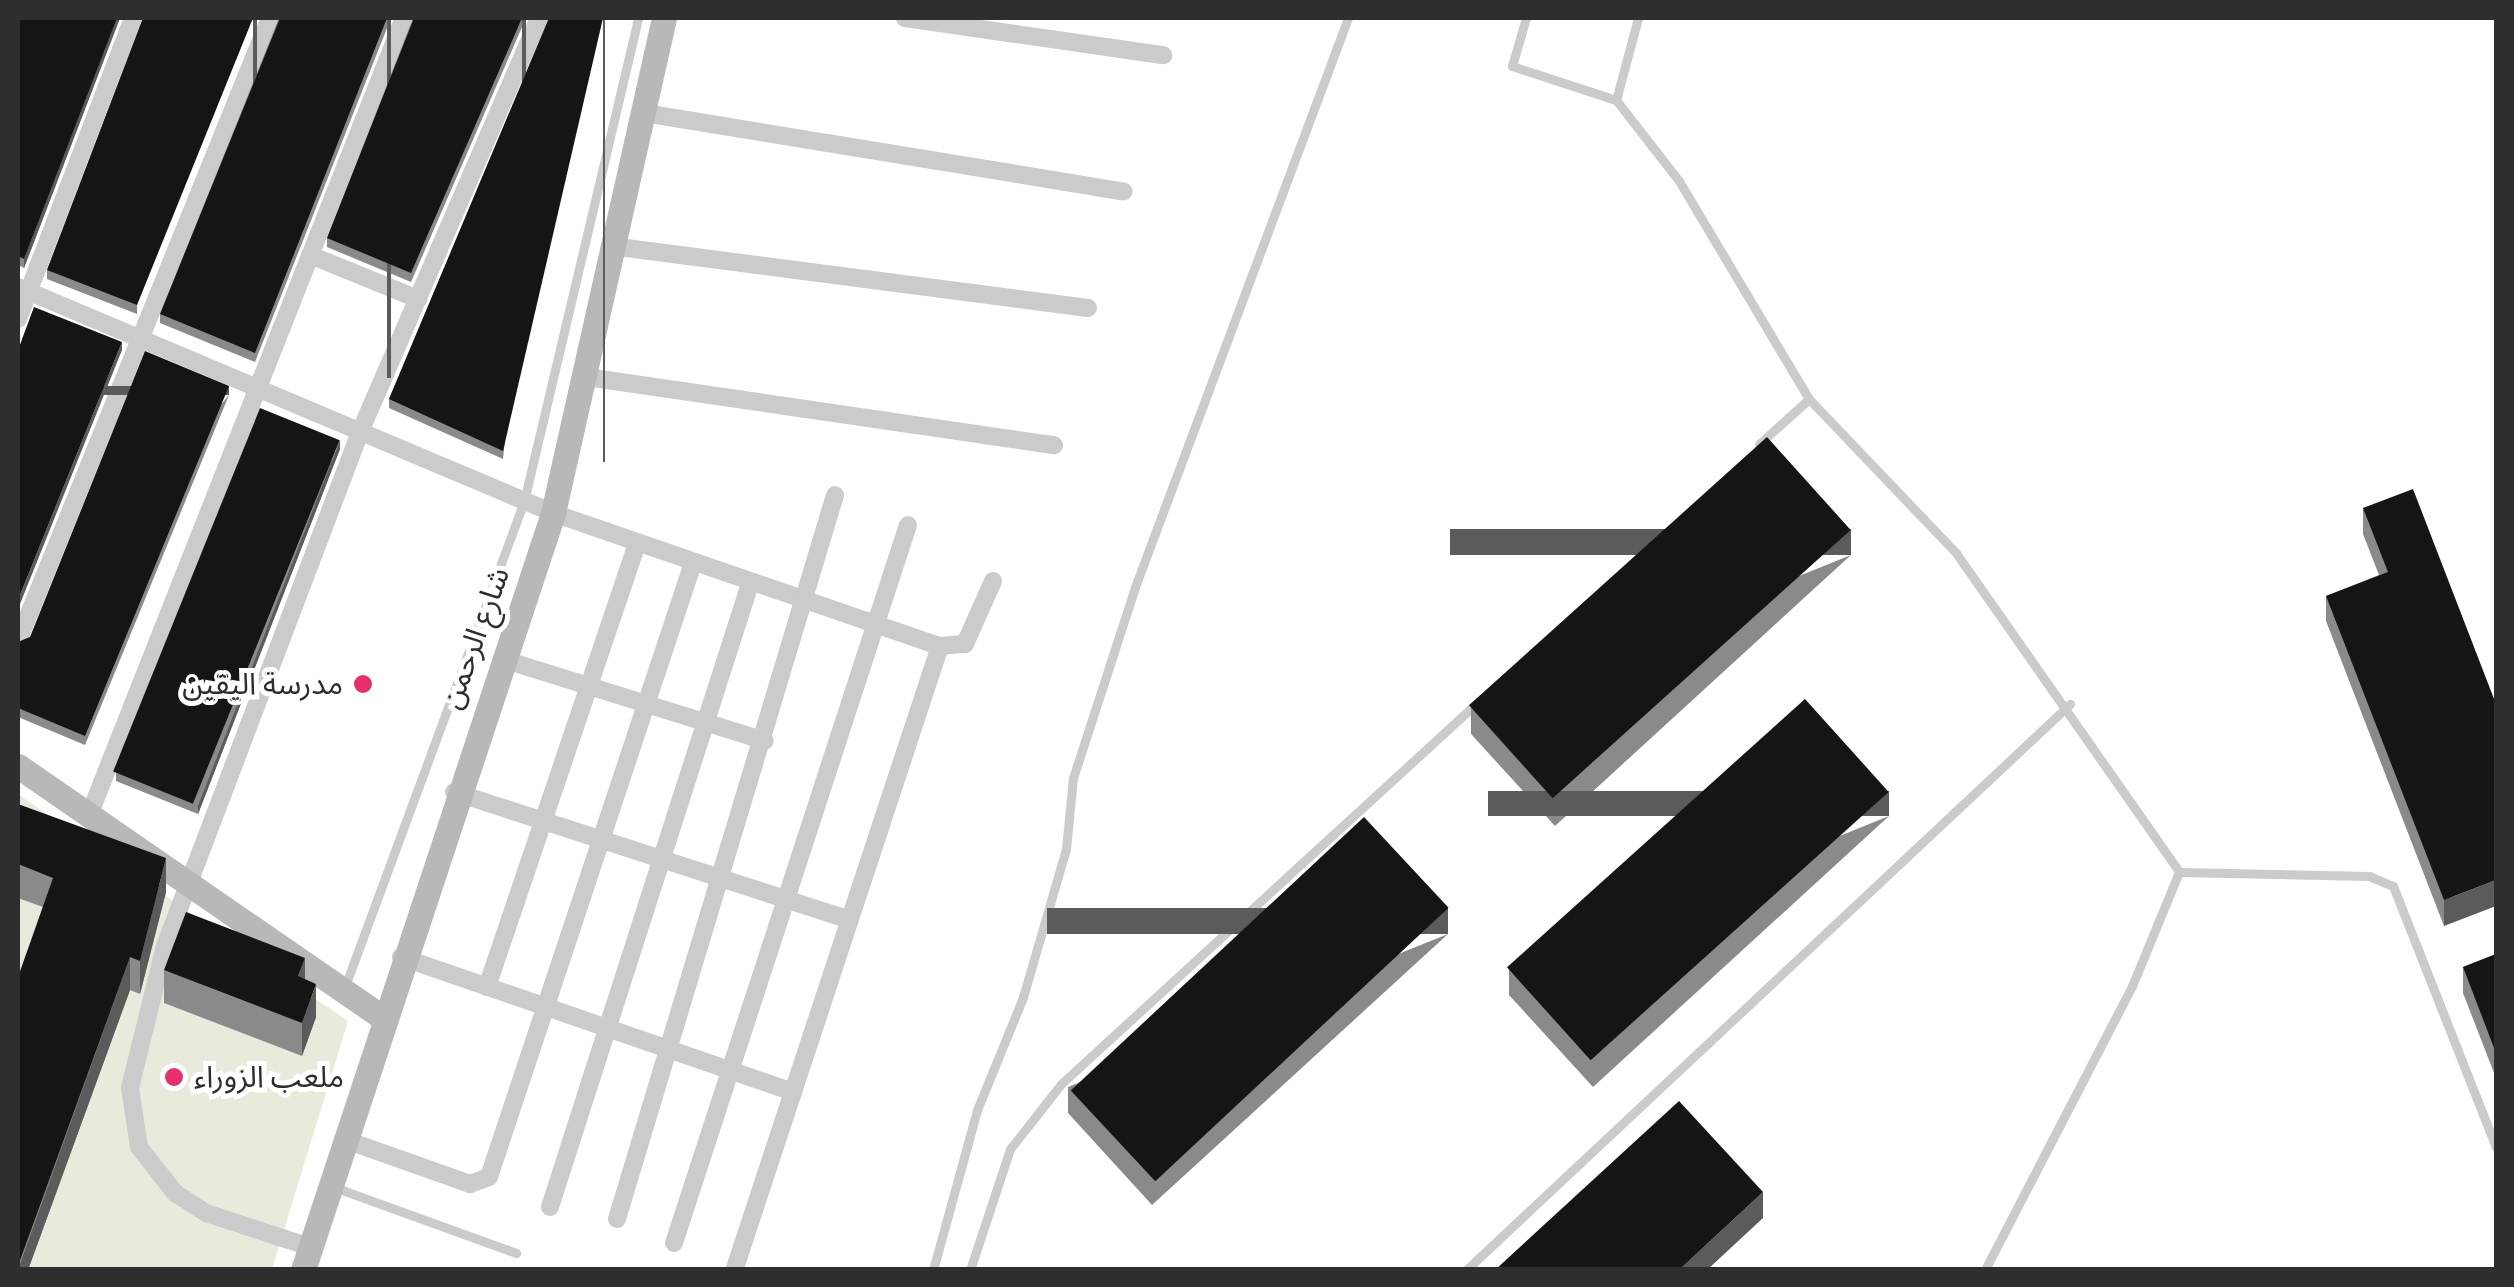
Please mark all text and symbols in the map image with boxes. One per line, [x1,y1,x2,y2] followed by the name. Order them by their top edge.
[433,562,517,714] street label: شارع الرحمن
[182,666,343,702] place label: مدرسة اليقين
[352,673,374,695] marker: مدرسة اليقين
[194,1059,344,1095] place label: ملعب الزوراء
[163,1066,185,1088] marker: ملعب الزوراء

